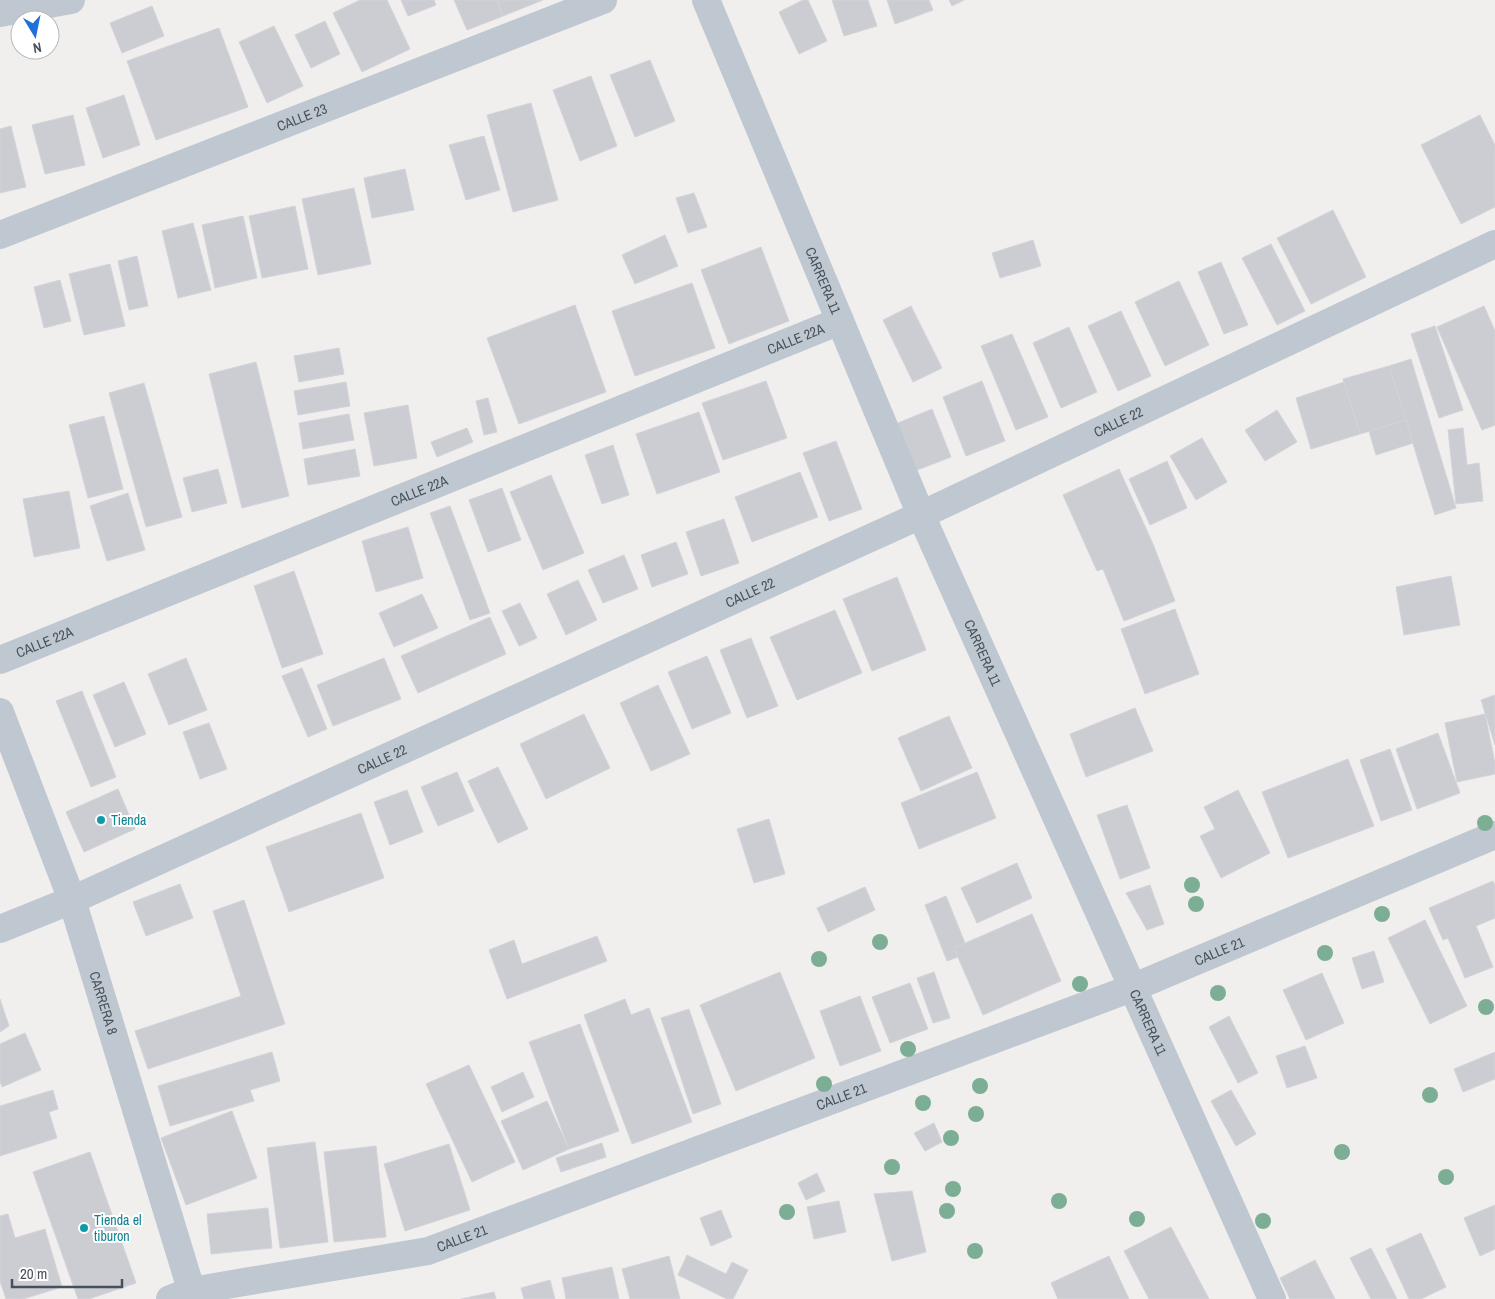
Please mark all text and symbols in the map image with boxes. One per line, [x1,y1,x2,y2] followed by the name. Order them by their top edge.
[10,10,60,60] north arrow
[32,38,43,57] text: N
[274,99,330,135] street label: CALLE 23
[801,244,845,317] street label: CARRERA 11
[764,319,827,358] street label: CALLE 22A
[1091,403,1146,441] street label: CALLE 22
[388,471,451,510] street label: CALLE 22A
[722,574,778,612] street label: CALLE 22
[960,617,1006,689] street label: CARRERA 11
[13,622,76,662] street label: CALLE 22A
[354,740,410,778] street label: CALLE 22
[111,811,147,829] place label: Tienda
[95,814,107,826] marker: Tienda
[1192,933,1247,970] street label: CALLE 21
[85,969,122,1037] street label: CARRERA 8
[1126,986,1171,1059] street label: CARRERA 11
[814,1079,870,1114] street label: CALLE 21
[94,1211,142,1245] place label: Tienda el tiburon
[434,1221,490,1256] street label: CALLE 21
[78,1222,90,1234] marker: Tienda el tiburon
[12,1256,122,1288] scale bar
[20,1263,47,1284] text: 20 m

